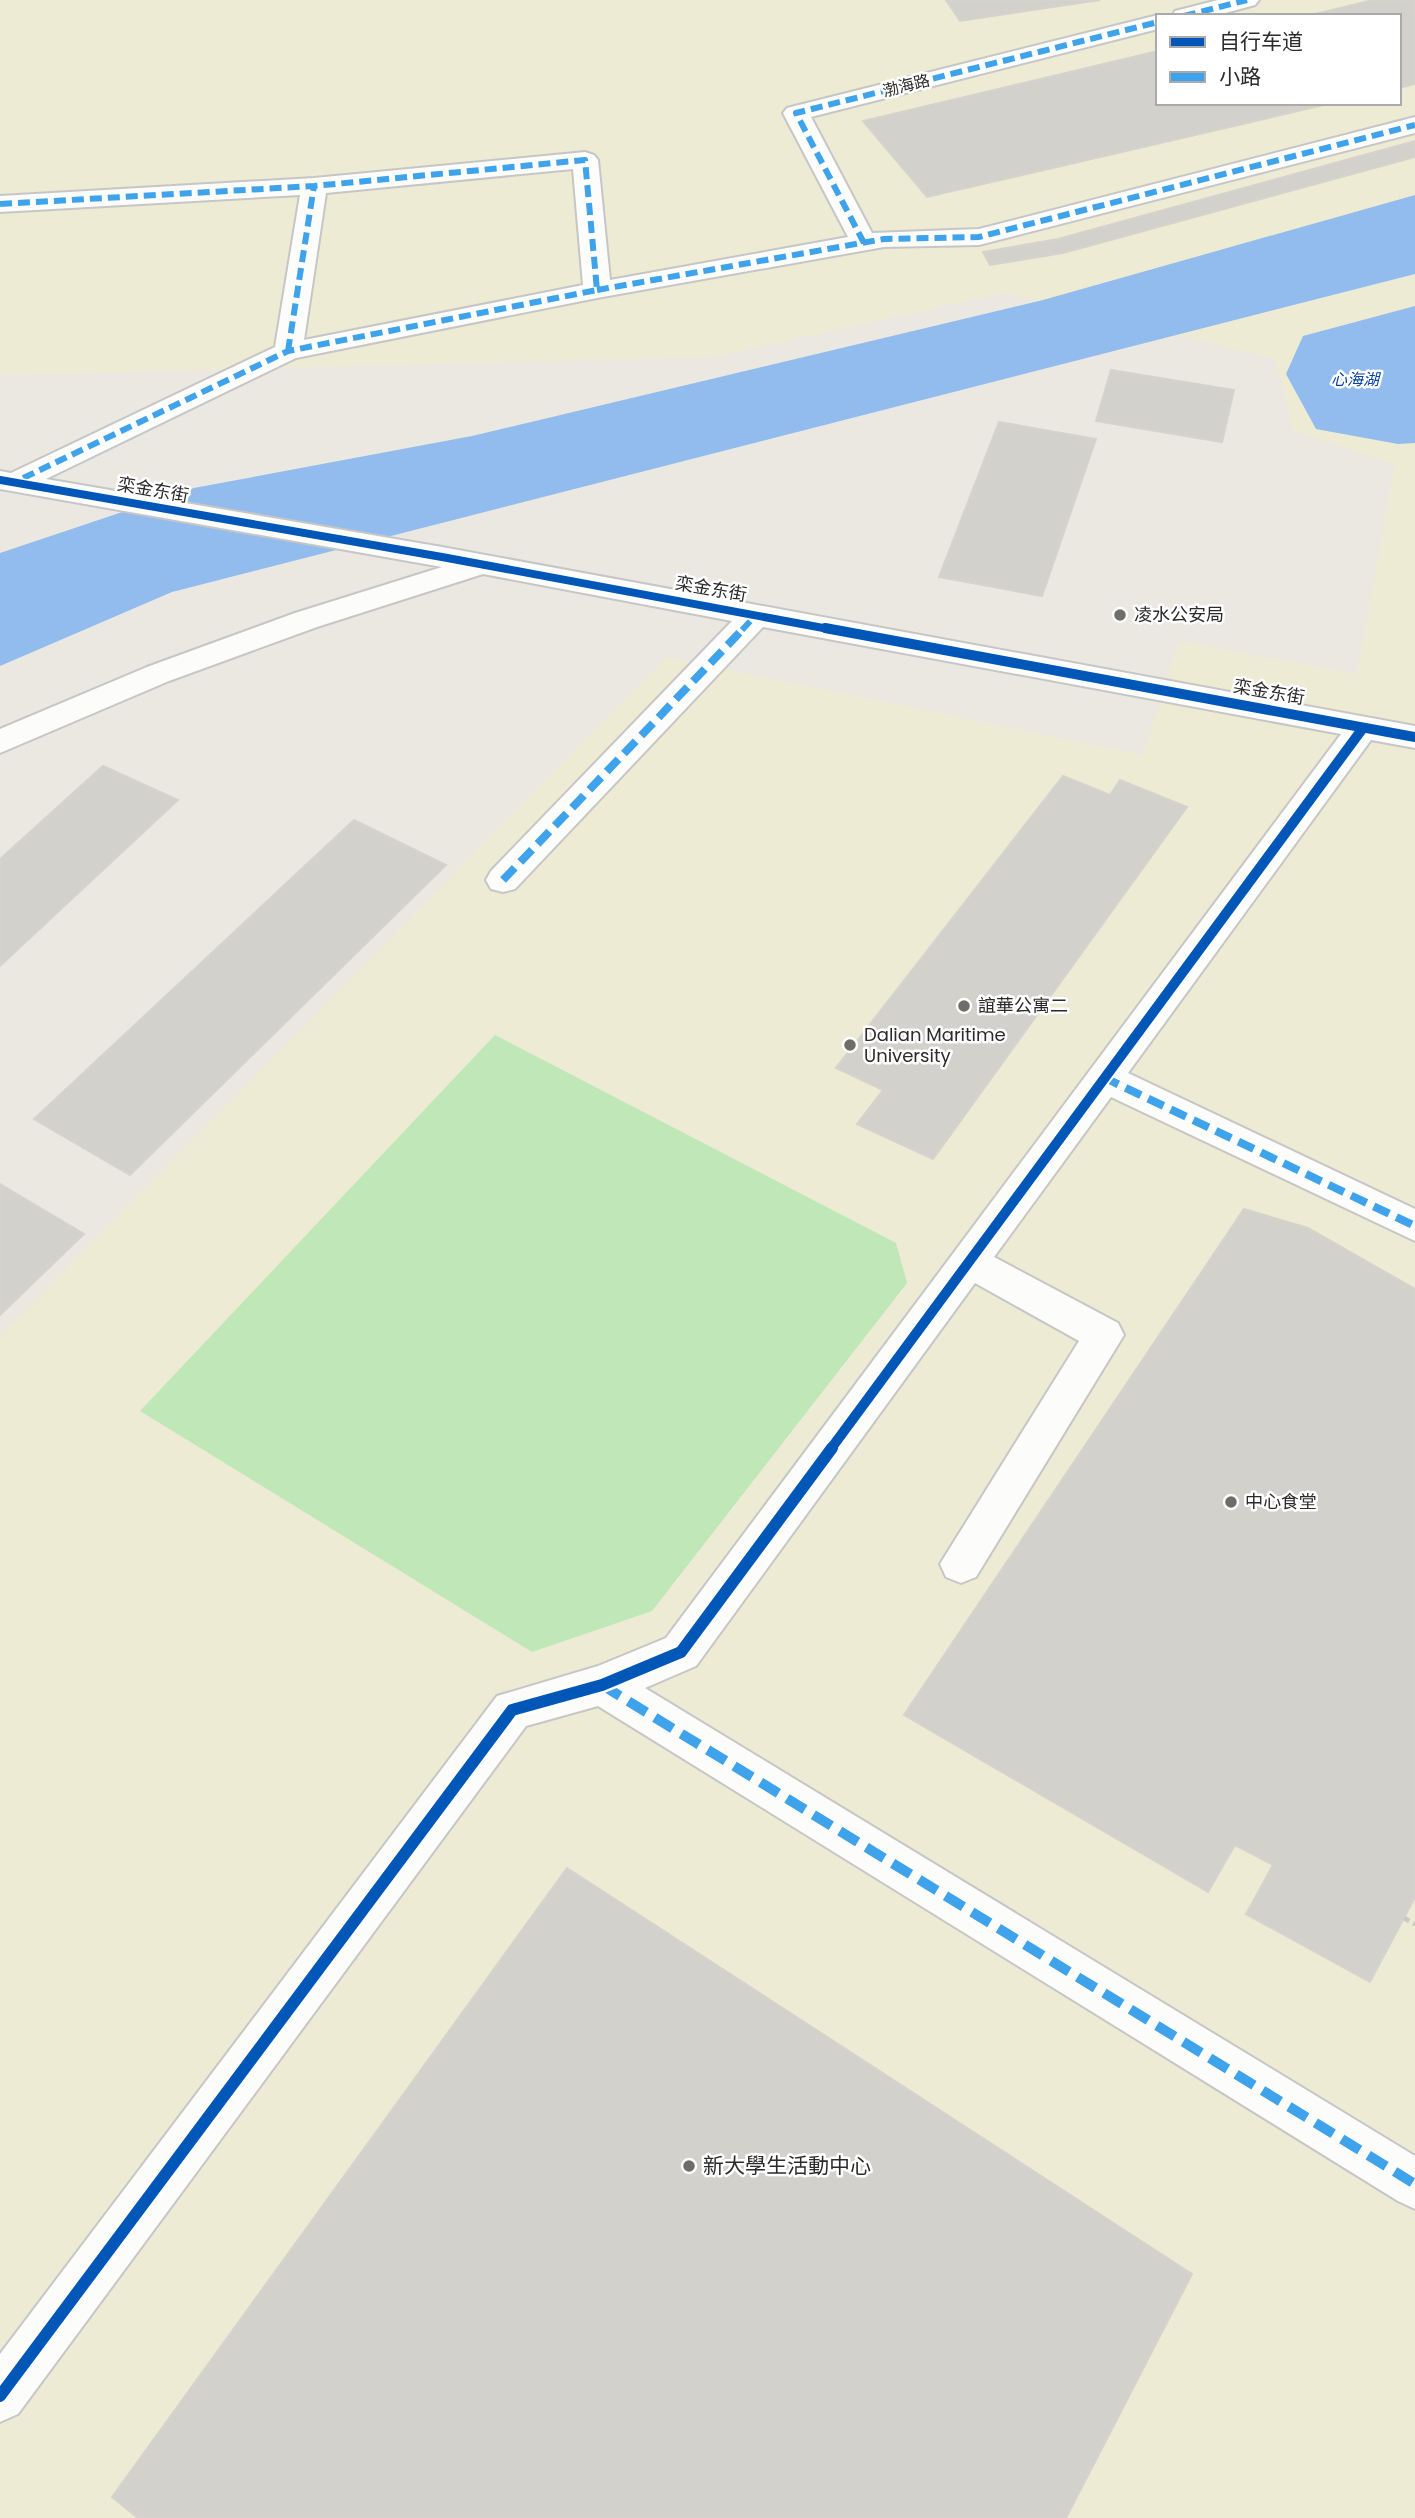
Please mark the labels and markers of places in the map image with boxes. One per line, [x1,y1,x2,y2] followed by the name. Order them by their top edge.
[1134,602,1224,627] place label: 凌水公安局
[1112,607,1128,623] marker: 凌水公安局
[978,993,1068,1018] place label: 誼華公寓二
[956,998,972,1014] marker: 誼華公寓二
[864,1022,1006,1068] place label: Dalian Maritime University
[842,1037,858,1053] marker: Dalian Maritime University
[1245,1489,1317,1514] place label: 中心食堂
[1223,1494,1239,1510] marker: 中心食堂
[703,2151,871,2180] place label: 新大學生活動中心
[681,2158,697,2174] marker: 新大學生活動中心

